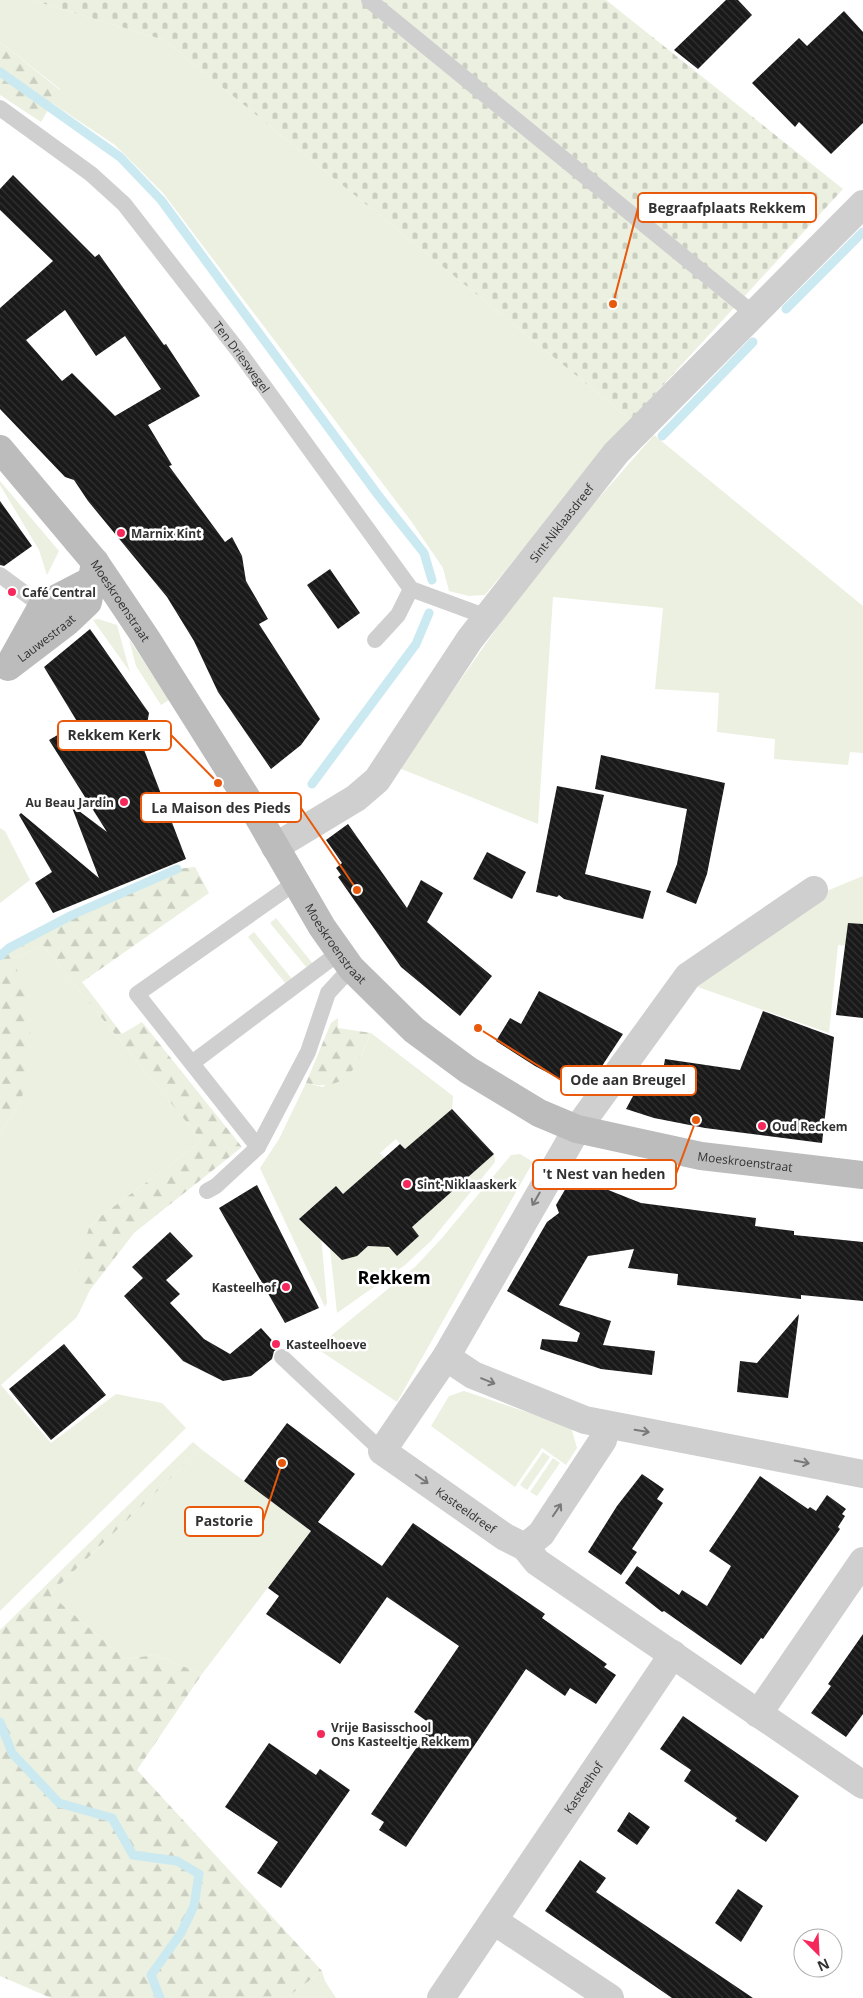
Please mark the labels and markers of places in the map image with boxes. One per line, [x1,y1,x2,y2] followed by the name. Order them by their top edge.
[638,193,816,222] callout: Begraafplaats Rekkem
[131,525,201,542] place label: Marnix Kint
[115,527,127,539] marker: Marnix Kint
[22,584,96,601] place label: Café Central
[6,586,18,598] marker: Café Central
[58,721,171,750] callout: Rekkem Kerk
[141,793,301,822] callout: La Maison des Pieds
[26,794,114,811] place label: Au Beau Jardin
[118,796,130,808] marker: Au Beau Jardin
[561,1066,696,1095] callout: Ode aan Breugel
[772,1118,848,1135] place label: Oud Reckem
[756,1120,768,1132] marker: Oud Reckem
[533,1160,676,1189] callout: 't Nest van heden
[417,1176,517,1193] place label: Sint-Niklaaskerk
[401,1178,413,1190] marker: Sint-Niklaaskerk
[212,1279,277,1296] place label: Kasteelhof
[280,1281,292,1293] marker: Kasteelhof
[286,1336,367,1353] place label: Kasteelhoeve
[270,1338,282,1350] marker: Kasteelhoeve
[185,1507,263,1536] callout: Pastorie
[331,1719,470,1750] place label: Vrije Basisschool Ons Kasteeltje Rekkem
[315,1728,327,1740] marker: Vrije Basisschool Ons Kasteeltje Rekkem

